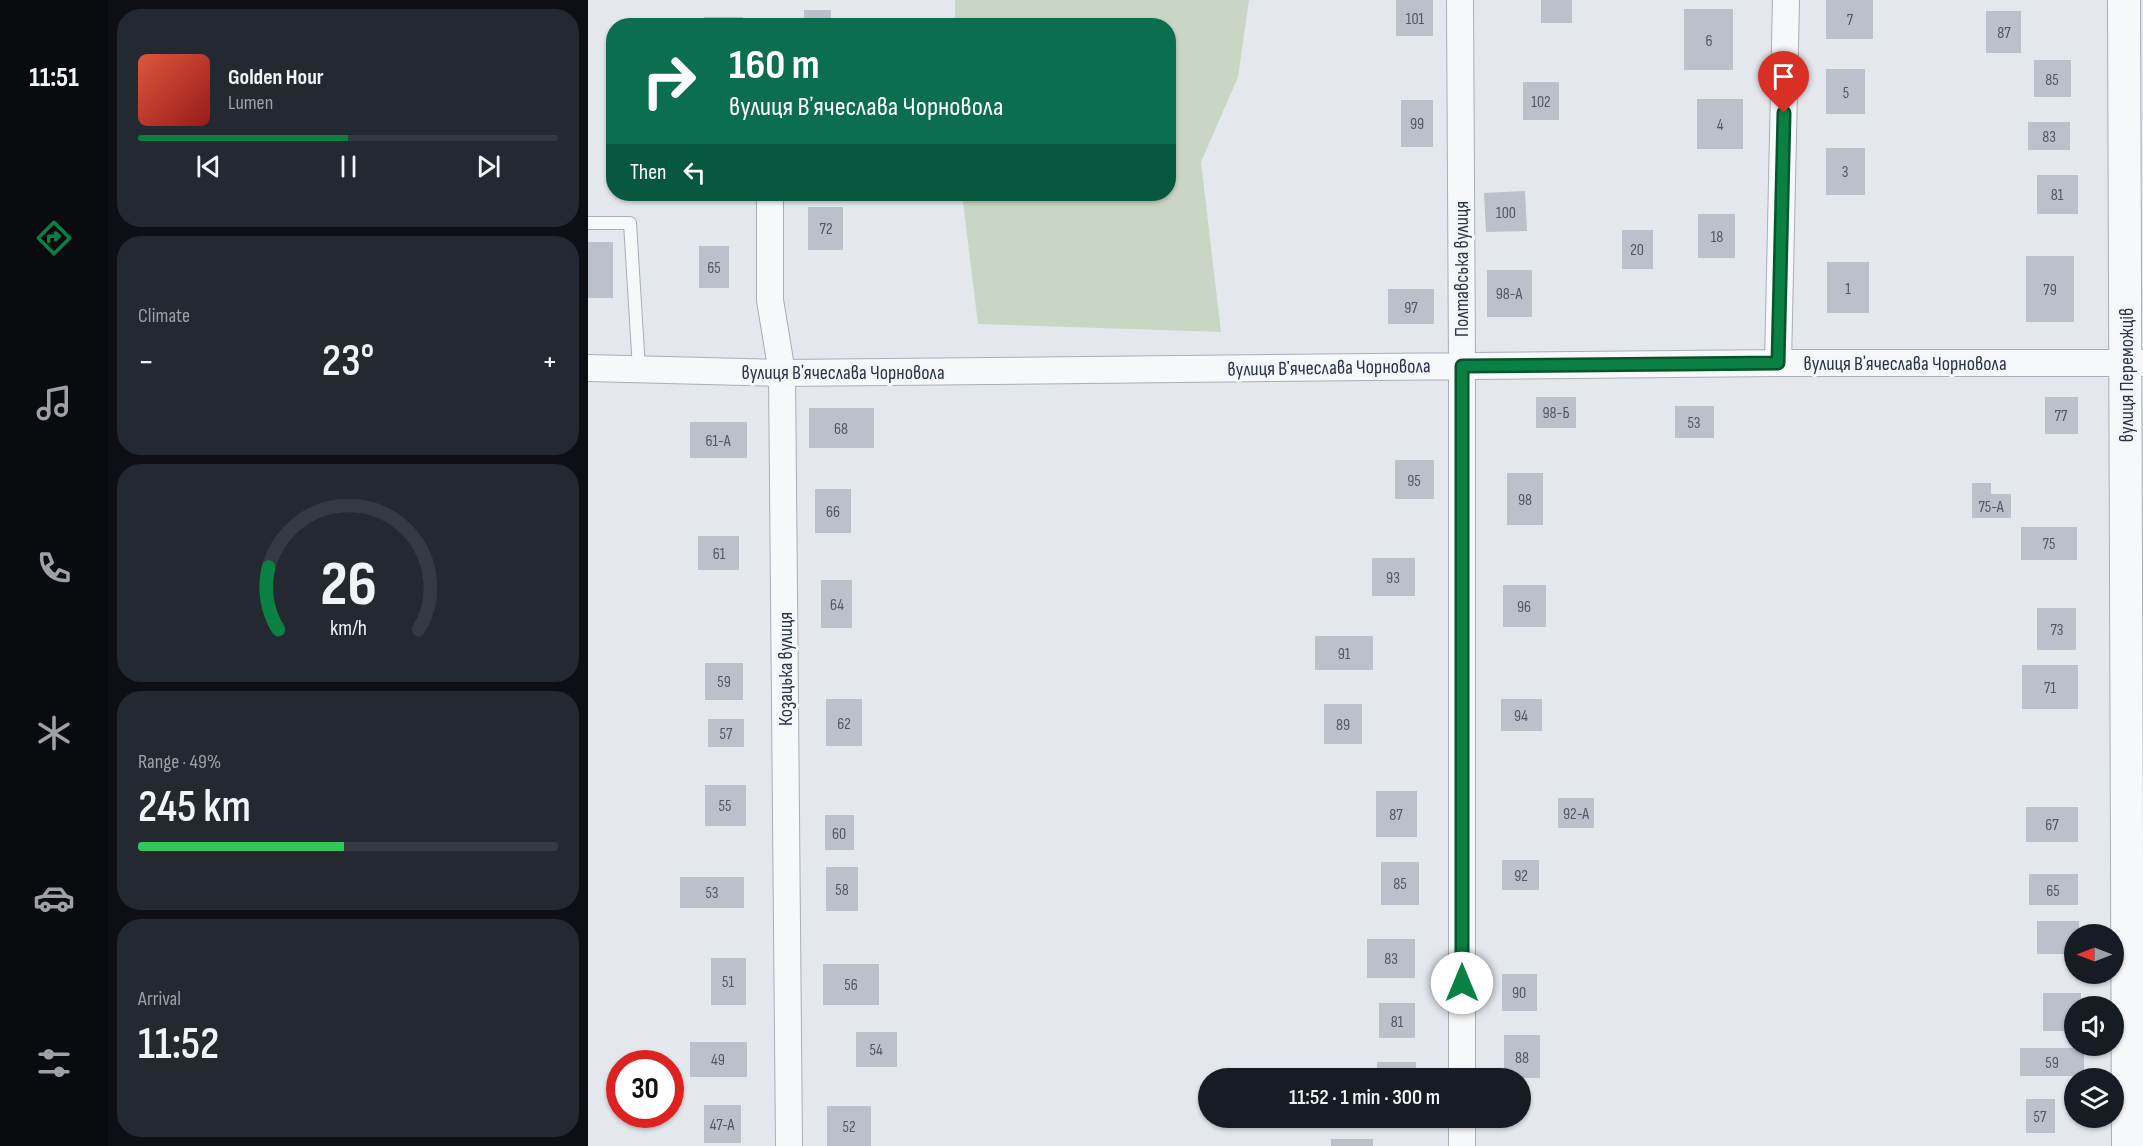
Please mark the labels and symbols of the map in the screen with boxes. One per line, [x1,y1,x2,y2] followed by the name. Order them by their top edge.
[1406,10,1425,29] house number: 101
[1847,11,1854,30] house number: 7
[1997,24,2011,43] house number: 87
[1705,32,1713,51] house number: 6
[1758,51,1809,113] pin
[2045,71,2059,90] house number: 85
[1843,84,1849,103] house number: 5
[1531,93,1551,112] house number: 102
[1410,115,1424,134] house number: 99
[1717,116,1724,135] house number: 4
[2042,128,2056,147] house number: 83
[1842,163,1848,182] house number: 3
[2051,186,2064,205] house number: 81
[1450,201,1474,337] street label: Полтавська вулиця
[1496,204,1516,223] house number: 100
[820,220,832,239] house number: 72
[1711,228,1723,247] house number: 18
[1630,241,1644,260] house number: 20
[707,259,721,278] house number: 65
[1845,280,1851,299] house number: 1
[2043,281,2057,300] house number: 79
[1496,285,1522,304] house number: 98-А
[1404,299,1418,318] house number: 97
[2115,308,2139,442] street label: вулиця Переможців
[1803,352,2007,376] street label: вулиця Вʼячеслава Чорновола
[1227,354,1431,382] street label: вулиця Вʼячеслава Чорновола
[741,361,945,385] street label: вулиця Вʼячеслава Чорновола
[1542,404,1570,423] house number: 98-Б
[2055,407,2068,426] house number: 77
[1687,414,1701,433] house number: 53
[834,420,848,439] house number: 68
[705,432,731,451] house number: 61-А
[1407,472,1421,491] house number: 95
[1518,491,1532,510] house number: 98
[1978,498,2004,517] house number: 75-А
[826,503,840,522] house number: 66
[2043,535,2055,554] house number: 75
[713,545,726,564] house number: 61
[1386,569,1400,588] house number: 93
[830,596,844,615] house number: 64
[1517,598,1531,617] house number: 96
[774,612,798,726] street label: Козацька вулиця
[2050,621,2064,640] house number: 73
[1338,645,1351,664] house number: 91
[717,673,731,692] house number: 59
[2044,679,2056,698] house number: 71
[1514,707,1528,726] house number: 94
[837,715,851,734] house number: 62
[1336,716,1350,735] house number: 89
[720,725,733,744] house number: 57
[719,797,731,816] house number: 55
[1563,805,1589,824] house number: 92-А
[1389,806,1403,825] house number: 87
[2045,816,2059,835] house number: 67
[832,825,846,844] house number: 60
[1514,867,1528,886] house number: 92
[1393,875,1407,894] house number: 85
[835,881,849,900] house number: 58
[2046,882,2060,901] house number: 65
[705,884,719,903] house number: 53
[2064,924,2124,984] north arrow
[1384,950,1398,969] house number: 83
[1430,951,1494,1015] position arrow
[722,973,734,992] house number: 51
[844,976,858,995] house number: 56
[1512,984,1526,1003] house number: 90
[1391,1013,1404,1032] house number: 81
[869,1041,883,1060] house number: 54
[1515,1049,1529,1068] house number: 88
[606,1050,684,1128] speed limit sign: 30
[711,1051,725,1070] house number: 49
[2045,1054,2059,1073] house number: 59
[2034,1108,2047,1127] house number: 57
[710,1116,734,1135] house number: 47-А
[842,1118,856,1137] house number: 52

